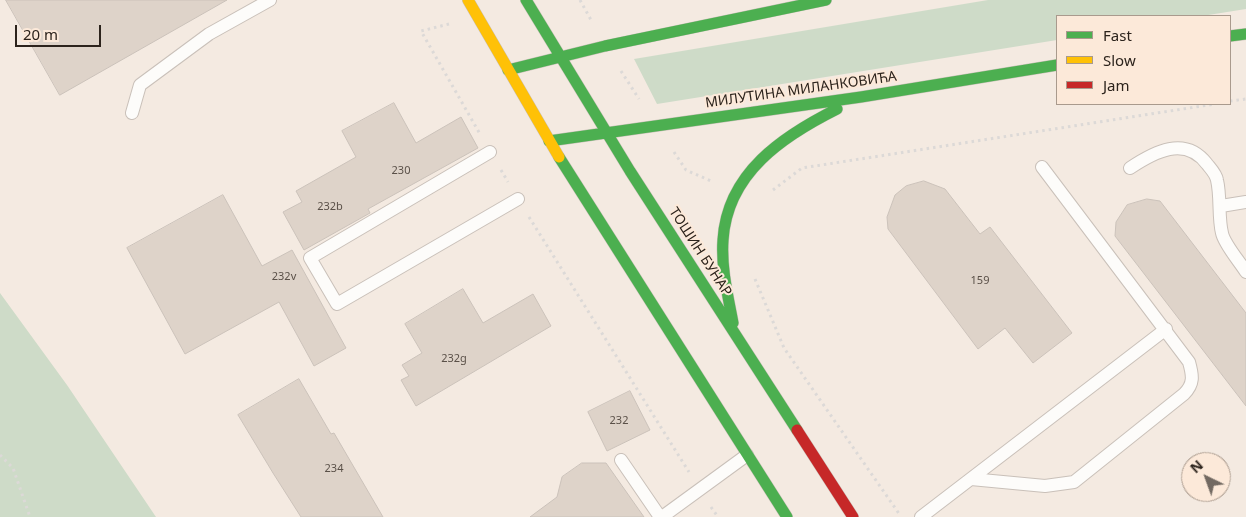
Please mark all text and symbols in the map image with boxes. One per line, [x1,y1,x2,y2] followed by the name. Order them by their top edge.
[18,15,104,47] scale bar
[1056,15,1231,105] legend
[23,24,58,44] text: 20 m
[1103,25,1132,45] text: Fast
[1103,50,1136,70] text: Slow
[704,68,898,112] street label: МИЛУТИНА МИЛАНКОВИЋА
[1103,75,1130,95] text: Jam
[392,164,410,178] house number: 230
[317,200,343,214] house number: 232b
[665,205,735,299] street label: ТОШИН БУНАР
[272,270,296,284] house number: 232v
[971,274,989,288] house number: 159
[441,352,467,366] house number: 232g
[610,414,628,428] house number: 232
[1181,452,1231,502] north arrow
[1186,455,1207,477] text: N
[325,462,343,476] house number: 234

